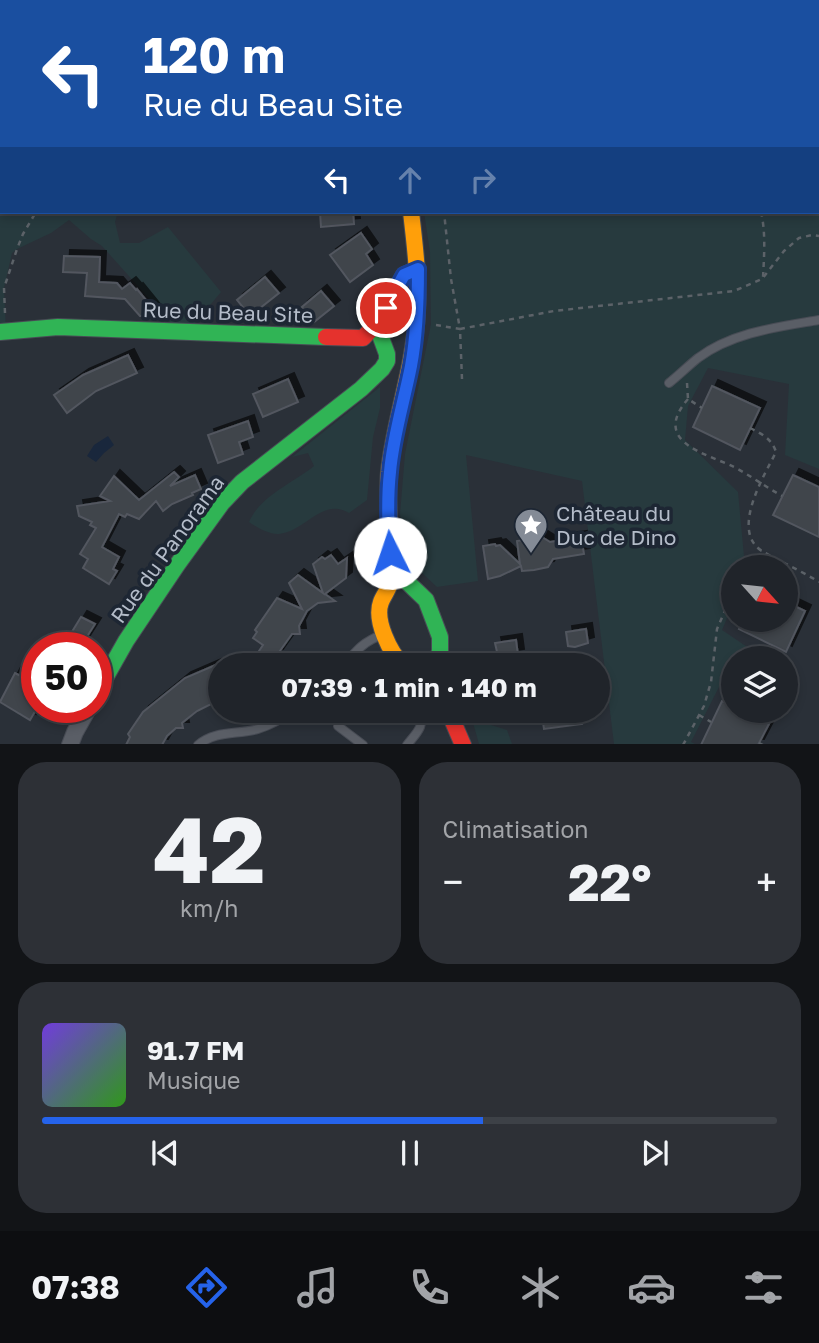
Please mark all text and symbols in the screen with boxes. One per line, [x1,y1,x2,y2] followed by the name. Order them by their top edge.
[143,25,285,84] text: 120 m
[28,28,119,119] icon: left
[143,85,403,123] text: Rue du Beau Site
[318,161,356,199] icon: left
[391,161,429,199] icon: ahead
[464,161,502,199] icon: right
[356,278,416,338] pin
[367,289,405,327] icon: arrive
[142,296,314,328] street label: Rue du Beau Site
[105,470,229,628] street label: Rue du Panorama
[556,500,676,550] place label: Château du Duc de Dino
[512,506,550,555] place icon: Château du Duc de Dino
[353,516,427,590] position arrow
[721,555,798,632] north arrow
[721,555,798,723] map controls
[21,632,112,723] speed limit sign: 50
[721,646,798,723] button: layers
[281,672,537,703] text: 07:39 · 1 min · 140 m
[153,794,265,903] text: 42
[443,815,588,843] text: Climatisation
[568,850,652,912] text: 22°
[443,859,463,904] text: −
[756,859,777,904] text: +
[180,894,239,922] text: km/h
[147,1035,245,1066] text: 91.7 FM
[147,1066,240,1094] text: Musique
[146,1134,184,1172] icon: previous
[391,1134,429,1172] icon: pause
[636,1134,674,1172] icon: next
[182,1263,231,1312] icon: directions
[293,1263,342,1312] icon: music
[405,1263,454,1312] icon: phone
[516,1263,565,1312] icon: climate
[627,1263,676,1312] icon: car
[739,1263,788,1312] icon: filters
[31,1268,120,1306] text: 07:38

